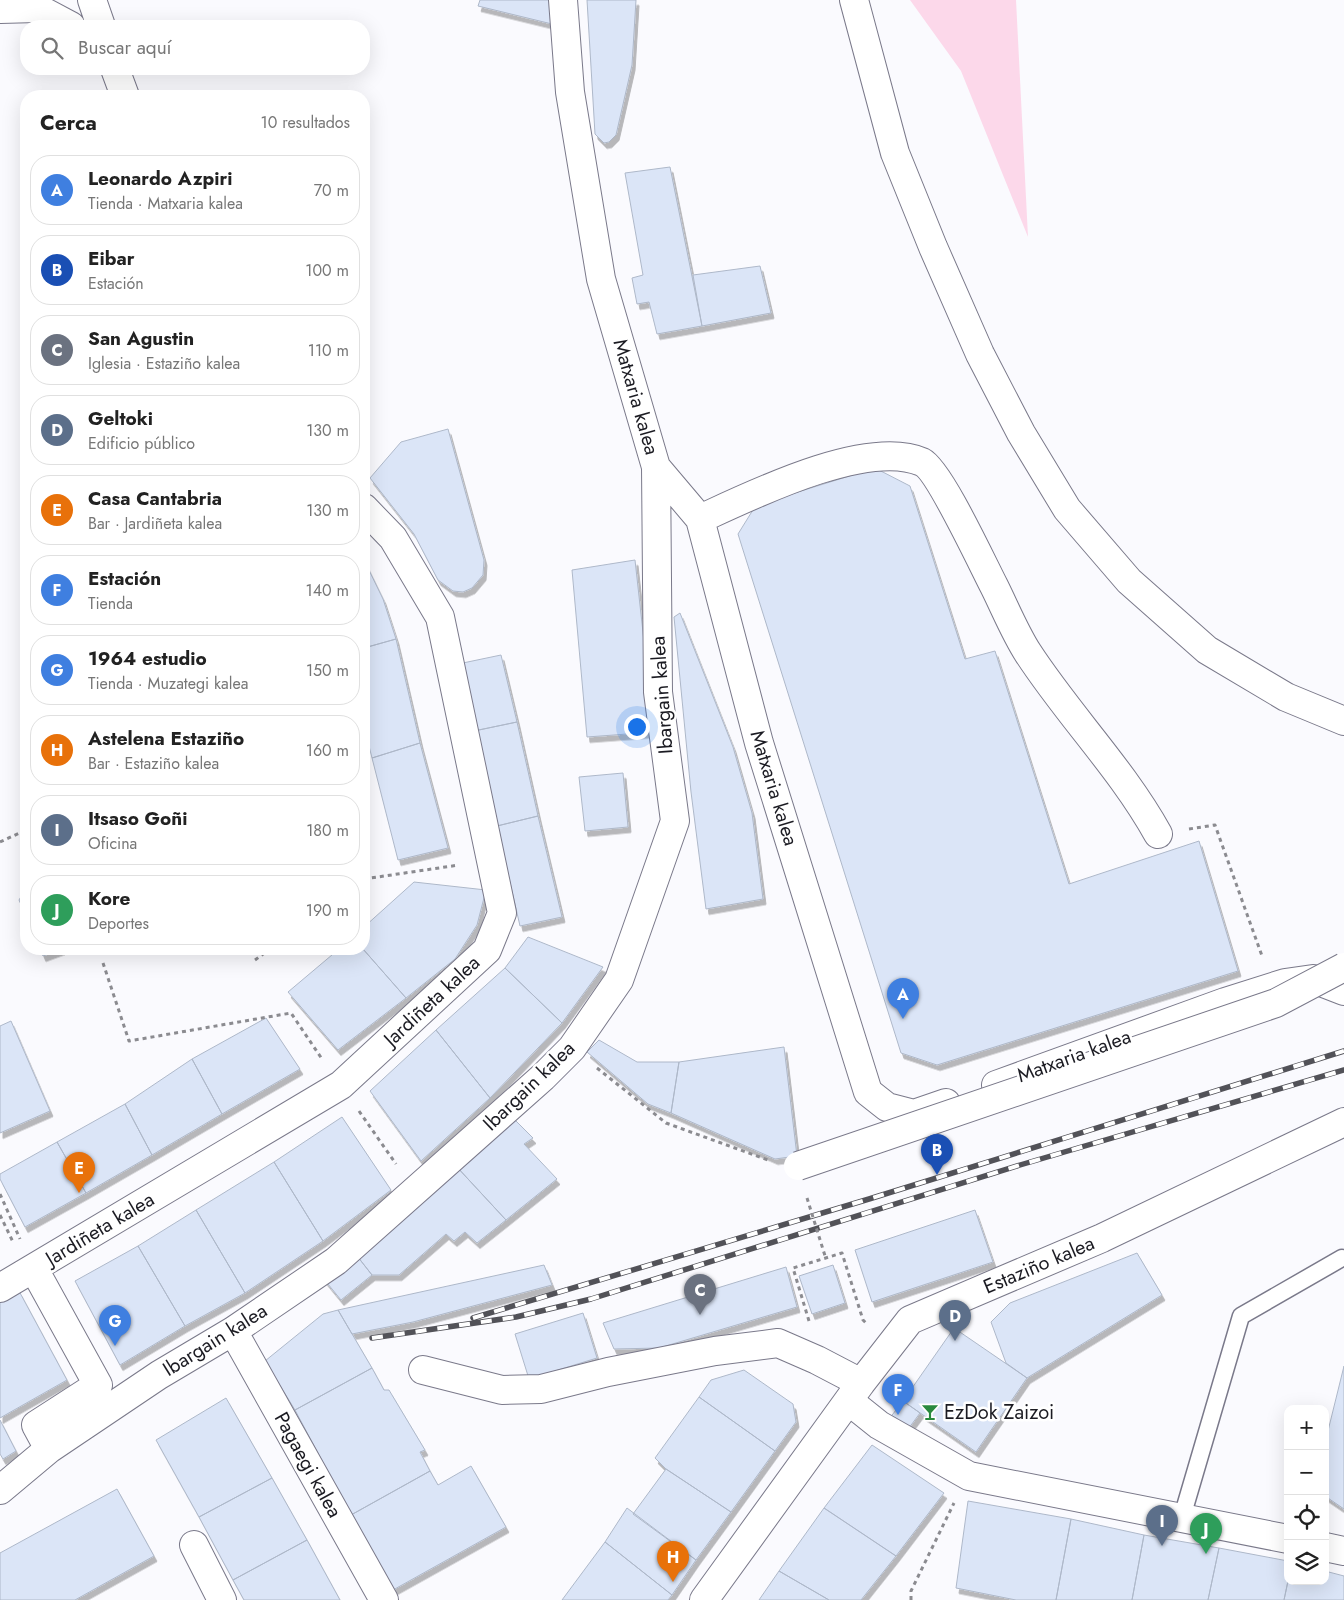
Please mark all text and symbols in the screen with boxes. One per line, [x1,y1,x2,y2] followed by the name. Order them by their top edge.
[20,20,370,75] search box
[38,34,66,62] icon: search
[78,34,172,61] text: Buscar aquí
[40,108,97,138] text: Cerca
[261,111,350,134] text: 10 resultados
[88,165,233,192] text: Leonardo Azpiri
[51,179,63,202] text: A
[314,179,349,202] text: 70 m
[88,192,243,215] text: Tienda · Matxaria kalea
[88,245,134,272] text: Eibar
[52,259,62,282] text: B
[305,259,349,282] text: 100 m
[88,272,144,295] text: Estación
[88,325,194,352] text: San Agustin
[606,336,666,458] street label: Matxaria kalea
[51,339,63,362] text: C
[308,339,349,362] text: 110 m
[88,352,240,375] text: Iglesia · Estaziño kalea
[88,405,153,432] text: Geltoki
[51,419,63,442] text: D
[306,419,349,442] text: 130 m
[88,432,195,455] text: Edificio público
[88,485,222,512] text: Casa Cantabria
[52,499,62,522] text: E
[306,499,349,522] text: 130 m
[88,512,222,535] text: Bar · Jardiñeta kalea
[88,565,161,592] text: Estación
[53,579,61,602] text: F
[306,579,349,602] text: 140 m
[88,592,133,615] text: Tienda
[643,635,681,755] street label: Ibargain kalea
[88,645,207,672] text: 1964 estudio
[50,659,64,682] text: G
[306,659,349,682] text: 150 m
[88,672,248,695] text: Tienda · Muzategi kalea
[624,714,650,740] your location
[88,725,244,752] text: Astelena Estaziño
[743,727,805,849] street label: Matxaria kalea
[51,739,63,762] text: H
[306,739,349,762] text: 160 m
[88,752,219,775] text: Bar · Estaziño kalea
[88,805,187,832] text: Itsaso Goñi
[54,819,60,842] text: I
[306,819,349,842] text: 180 m
[88,832,137,855] text: Oficina
[88,885,130,912] text: Kore
[54,899,60,922] text: J
[306,899,349,922] text: 190 m
[88,912,149,935] text: Deportes
[375,949,487,1055] street label: Jardiñeta kalea
[887,978,919,1019] pin: A
[1013,1022,1135,1090] street label: Matxaria kalea
[476,1035,582,1137] street label: Ibargain kalea
[921,1134,953,1175] pin: B
[63,1152,95,1193] pin: E
[38,1185,160,1274] street label: Jardiñeta kalea
[979,1229,1099,1301] street label: Estaziño kalea
[684,1274,716,1315] pin: C
[157,1296,273,1384] street label: Ibargain kalea
[939,1300,971,1341] pin: D
[99,1305,131,1346] pin: G
[882,1374,914,1415] pin: F
[944,1398,1054,1427] place label: EzDok Zaizoi
[920,1402,940,1422] bar icon: EzDok Zaizoi
[1284,1405,1329,1585] map controls
[1284,1405,1329,1450] button: +
[267,1407,349,1523] street label: Pagaegi kalea
[1284,1450,1329,1495] button: −
[1284,1495,1329,1540] button: locate
[1146,1505,1178,1546] pin: I
[1190,1513,1222,1554] pin: J
[1284,1540,1329,1585] button: layers
[657,1541,689,1582] pin: H

